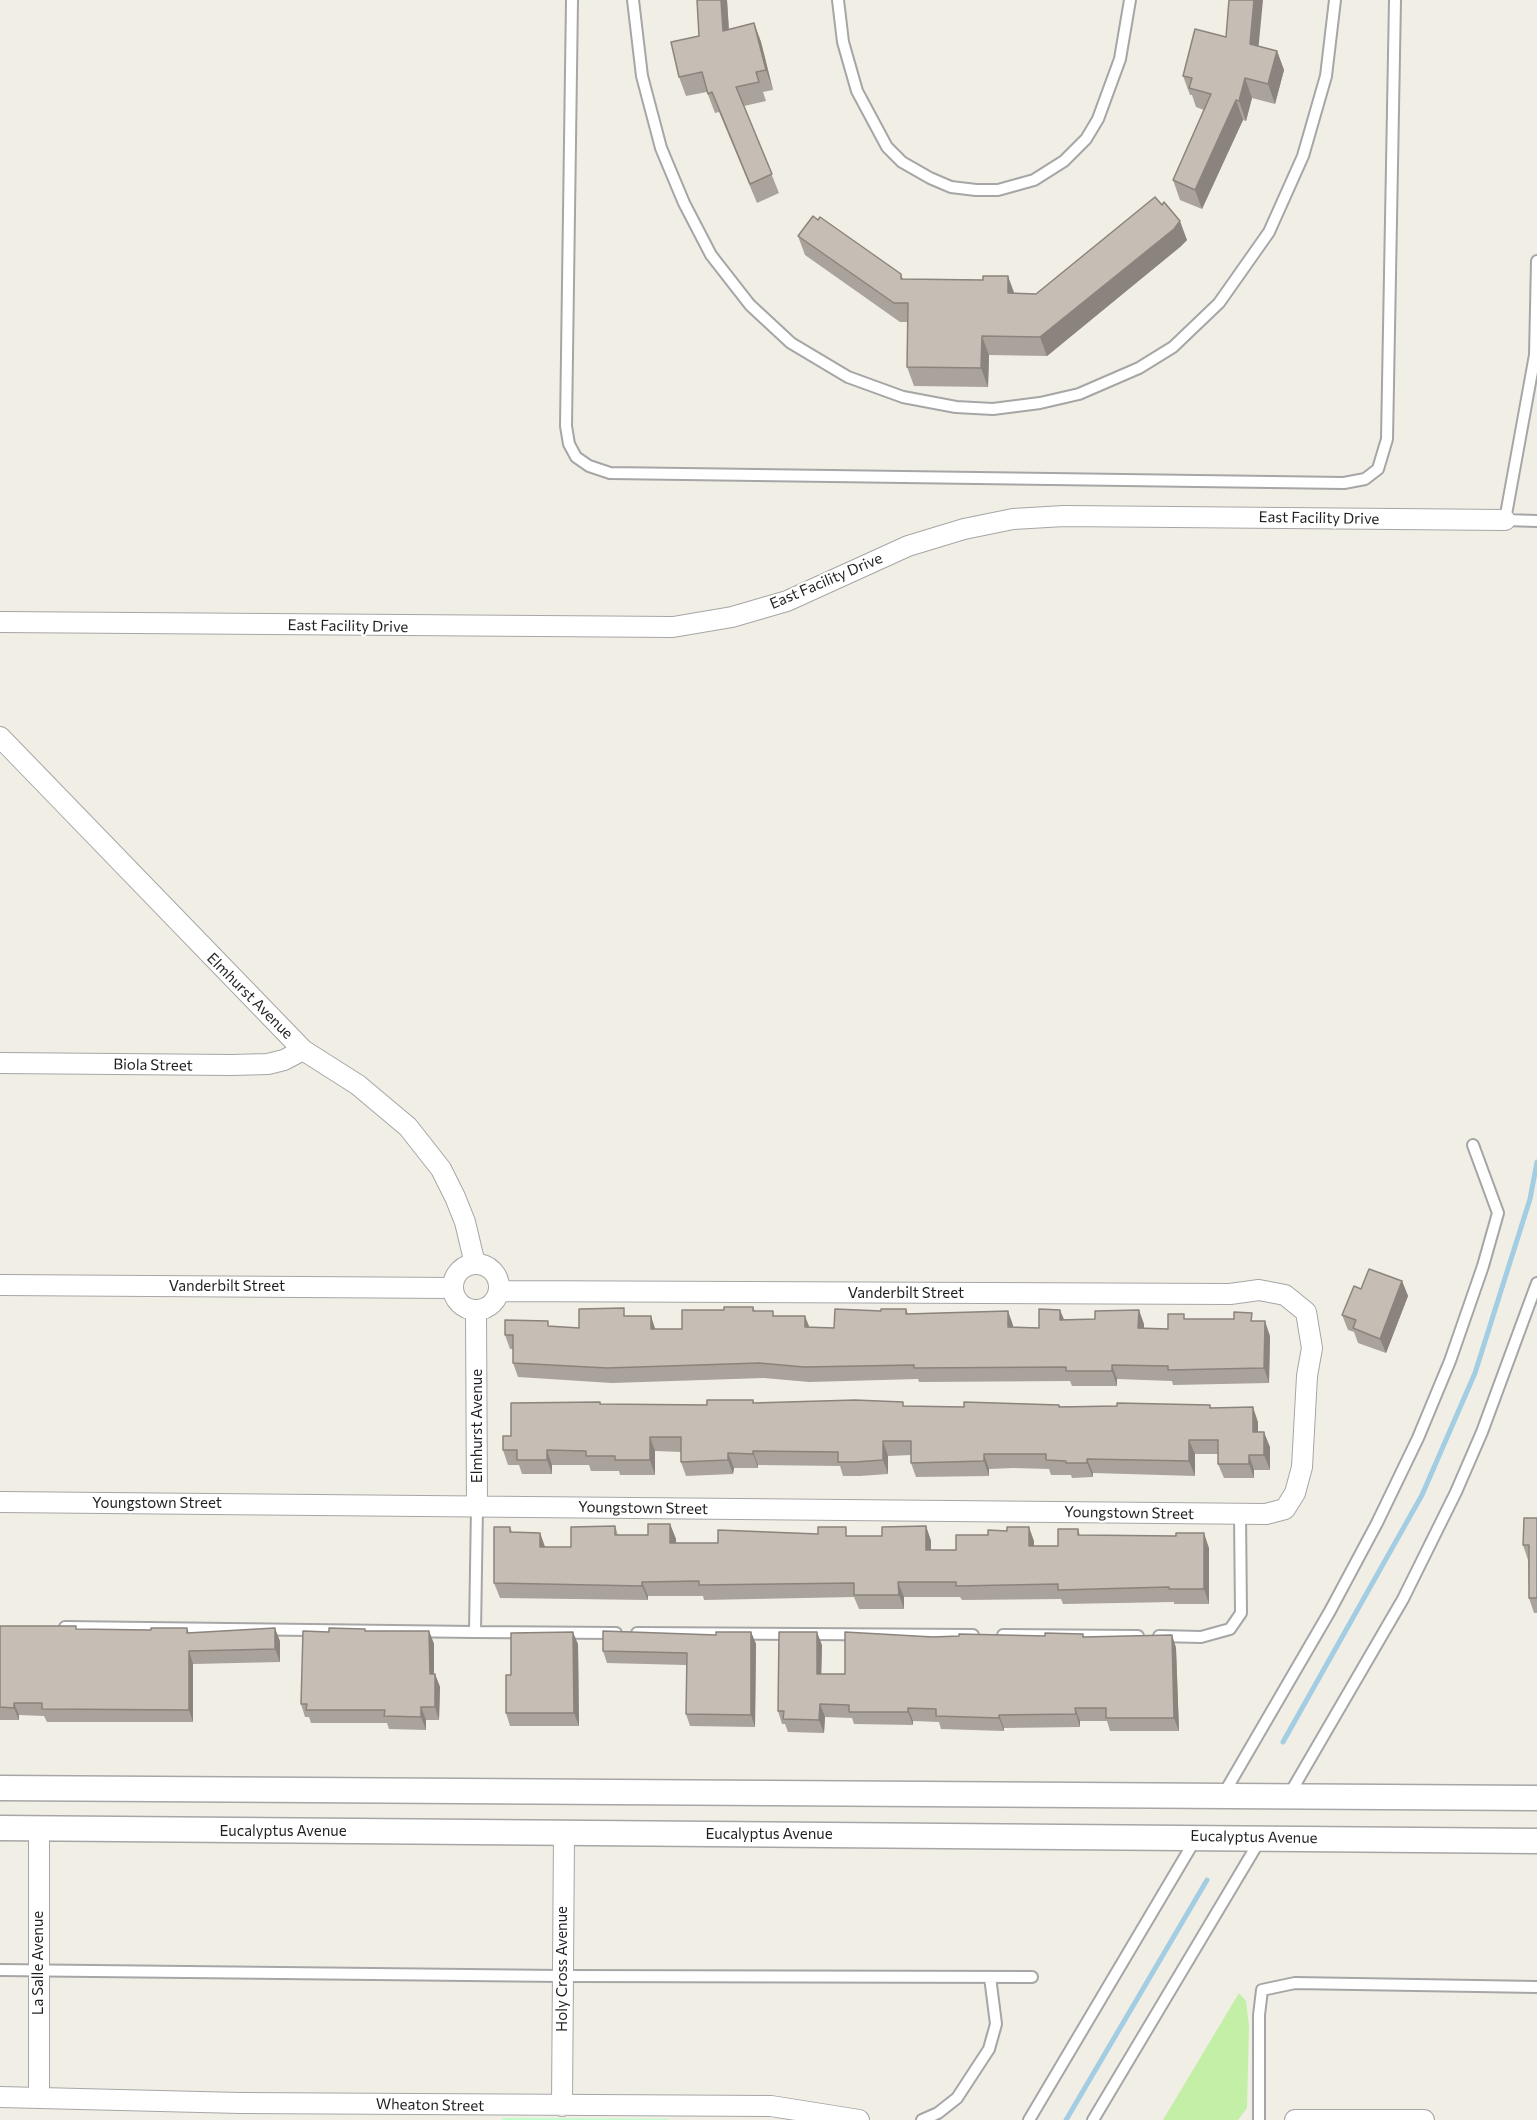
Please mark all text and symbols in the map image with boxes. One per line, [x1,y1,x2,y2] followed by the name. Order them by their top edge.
[1259,508,1379,528] street label: East Facility Drive
[767,549,885,613] street label: East Facility Drive
[288,616,408,636] street label: East Facility Drive
[203,949,297,1043] street label: Elmhurst Avenue
[113,1055,193,1075] street label: Biola Street
[169,1277,285,1295] street label: Vanderbilt Street
[848,1284,964,1302] street label: Vanderbilt Street
[468,1369,486,1483] street label: Elmhurst Avenue
[92,1494,222,1512] street label: Youngstown Street
[578,1498,708,1518] street label: Youngstown Street
[1064,1503,1194,1523] street label: Youngstown Street
[219,1822,347,1840] street label: Eucalyptus Avenue
[705,1825,833,1843] street label: Eucalyptus Avenue
[1190,1827,1318,1847] street label: Eucalyptus Avenue
[553,1906,571,2032] street label: Holy Cross Avenue
[29,1911,47,2015] street label: La Salle Avenue
[376,2095,484,2115] street label: Wheaton Street

